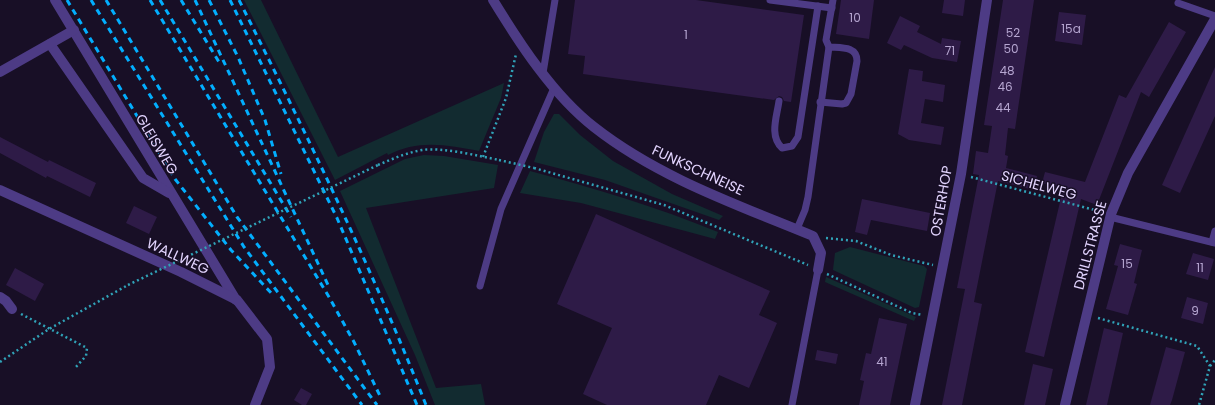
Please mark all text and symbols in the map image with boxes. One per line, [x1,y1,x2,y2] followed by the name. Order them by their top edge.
[849,9,861,26] house number: 10
[1061,20,1081,37] house number: 15a
[1006,24,1020,41] house number: 52
[684,26,688,43] house number: 1
[1003,40,1019,57] house number: 50
[945,42,955,59] house number: 71
[999,62,1015,79] house number: 48
[997,78,1013,95] house number: 46
[995,99,1011,116] house number: 44
[131,110,183,178] street label: GLEISWEG
[649,140,747,200] street label: FUNKSCHNEISE
[925,164,957,238] street label: OSTERHOP
[999,165,1079,205] street label: SICHELWEG
[1069,198,1111,292] street label: DRILLSTRASSE
[143,233,213,279] street label: WALLWEG
[1121,255,1133,272] house number: 15
[1196,259,1204,276] house number: 11
[1191,302,1199,319] house number: 9
[876,353,888,370] house number: 41

